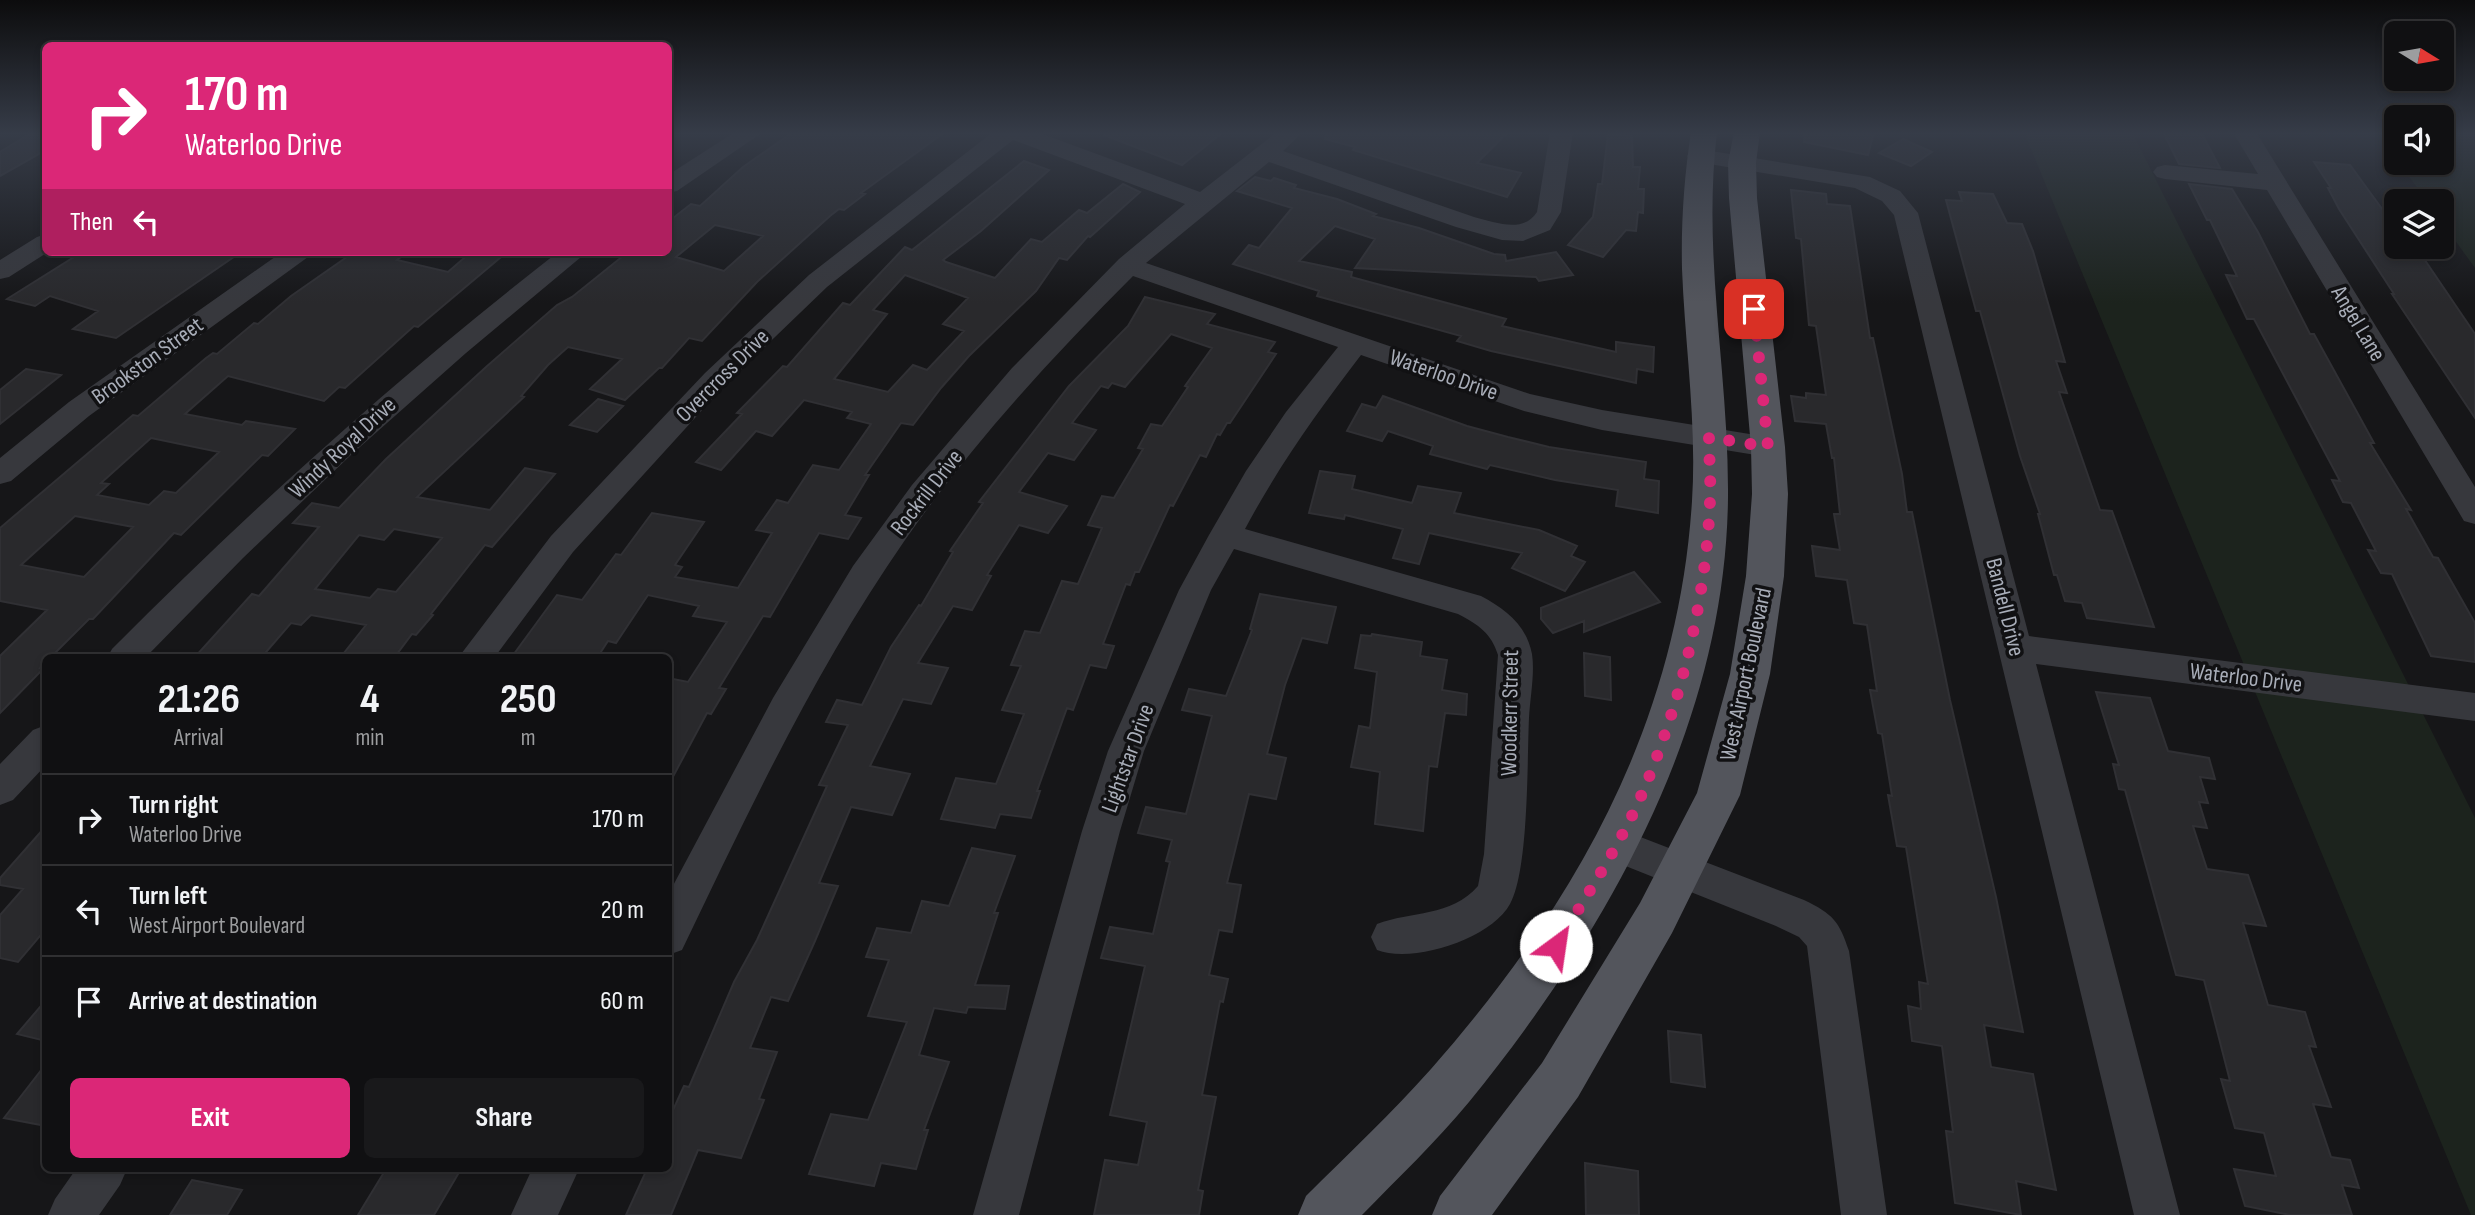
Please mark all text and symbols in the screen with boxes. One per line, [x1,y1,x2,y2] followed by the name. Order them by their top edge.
[2384,21,2454,91] north arrow
[2384,21,2454,259] map controls
[185,66,289,125] text: 170 m
[70,70,161,161] icon: right
[2384,105,2454,175] button: sound
[185,126,342,165] text: Waterloo Drive
[2384,189,2454,259] button: layers
[127,203,165,241] icon: left
[70,207,113,238] text: Then
[1724,279,1784,339] pin
[2324,280,2391,366] street label: Angel Lane
[1735,290,1773,328] icon: arrive
[86,311,209,411] street label: Brookston Street
[670,323,775,428] street label: Overcross Drive
[1386,343,1502,407] street label: Waterloo Drive
[283,391,402,504] street label: Windy Royal Drive
[885,444,969,541] street label: Rockrill Drive
[1979,555,2031,659] street label: Bandell Drive
[1714,585,1778,763] street label: West Airport Boulevard
[1495,650,1525,776] street label: Woodkerr Street
[2188,657,2304,699] street label: Waterloo Drive
[157,674,240,725] text: 21:26
[360,674,380,725] text: 4
[500,674,557,725] text: 250
[1095,700,1160,816] street label: Lightstar Drive
[174,724,223,752] text: Arrival
[355,724,384,752] text: min
[521,724,536,752] text: m
[129,790,218,821] text: Turn right
[70,801,108,839] icon: right
[592,804,644,835] text: 170 m
[129,821,242,849] text: Waterloo Drive
[129,881,207,912] text: Turn left
[70,892,108,930] icon: left
[601,895,644,926] text: 20 m
[1519,909,1593,983] position arrow
[129,912,305,940] text: West Airport Boulevard
[70,983,108,1021] icon: arrive
[129,986,317,1017] text: Arrive at destination
[600,986,644,1017] text: 60 m
[70,1078,350,1158] button: Exit
[364,1078,644,1158] button: Share

